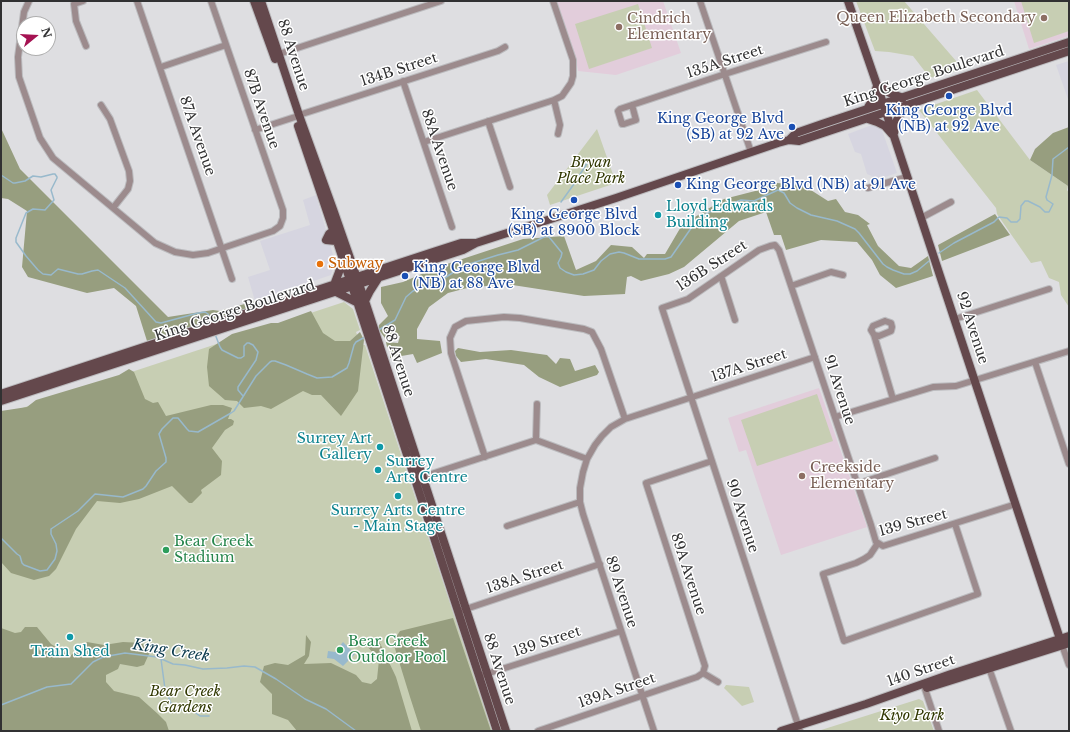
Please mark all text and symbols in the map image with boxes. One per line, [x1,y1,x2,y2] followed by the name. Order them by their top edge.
[836,10,1036,26] place label: Queen Elizabeth Secondary
[627,11,711,44] place label: Cindrich Elementary
[1039,13,1049,23] marker: Queen Elizabeth Secondary
[16,16,56,56] north arrow
[274,17,312,93] street label: 88 Avenue
[614,22,624,32] marker: Cindrich Elementary
[38,26,55,40] text: N
[684,42,766,82] street label: 135A Street
[842,43,1006,111] street label: King George Boulevard
[358,50,440,90] street label: 134B Street
[239,67,283,151] street label: 87B Avenue
[944,91,954,101] marker: King George Blvd (NB) at 92 Ave
[176,94,218,178] street label: 87A Avenue
[885,103,1013,136] place label: King George Blvd (NB) at 92 Ave
[417,107,461,193] street label: 88A Avenue
[657,111,784,144] place label: King George Blvd (SB) at 92 Ave
[787,122,797,132] marker: King George Blvd (SB) at 92 Ave
[557,155,625,188] park label: Bryan Place Park
[686,177,916,193] place label: King George Blvd (NB) at 91 Ave
[673,180,683,190] marker: King George Blvd (NB) at 91 Ave
[569,195,579,205] marker: King George Blvd (SB) at 8900 Block
[666,199,773,232] place label: Lloyd Edwards Building
[508,207,640,240] place label: King George Blvd (SB) at 8900 Block
[653,210,663,220] marker: Lloyd Edwards Building
[674,237,750,295] street label: 136B Street
[328,256,384,272] place label: Subway
[315,259,325,269] marker: Subway
[413,260,540,292] place label: King George Blvd (NB) at 88 Ave
[400,271,410,281] marker: King George Blvd (NB) at 88 Ave
[153,277,317,345] street label: King George Boulevard
[952,290,992,366] street label: 92 Avenue
[379,323,417,399] street label: 88 Avenue
[709,346,789,386] street label: 137A Street
[820,353,858,427] street label: 91 Avenue
[297,431,372,464] place label: Surrey Art Gallery
[375,442,385,452] marker: Surrey Art Gallery
[386,454,468,486] place label: Surrey Arts Centre
[810,460,894,492] place label: Creekside Elementary
[373,465,383,475] marker: Surrey Arts Centre
[797,471,807,481] marker: Creekside Elementary
[722,477,762,555] street label: 90 Avenue
[393,491,403,501] marker: Surrey Arts Centre - Main Stage
[331,503,465,536] place label: Surrey Arts Centre - Main Stage
[877,506,949,540] street label: 139 Street
[667,531,709,617] street label: 89A Avenue
[174,534,254,566] place label: Bear Creek Stadium
[161,545,171,555] marker: Bear Creek Stadium
[601,554,641,630] street label: 89 Avenue
[484,557,566,597] street label: 138A Street
[511,623,583,661] street label: 139 Street
[480,631,518,707] street label: 88 Avenue
[65,632,75,642] marker: Train Shed
[348,634,446,666] place label: Bear Creek Outdoor Pool
[131,636,211,666] water label: King Creek
[30,644,110,660] place label: Train Shed
[335,645,345,655] marker: Bear Creek Outdoor Pool
[885,652,957,690] street label: 140 Street
[576,670,658,712] street label: 139A Street
[149,684,221,716] park label: Bear Creek Gardens
[880,708,944,724] park label: Kiyo Park

